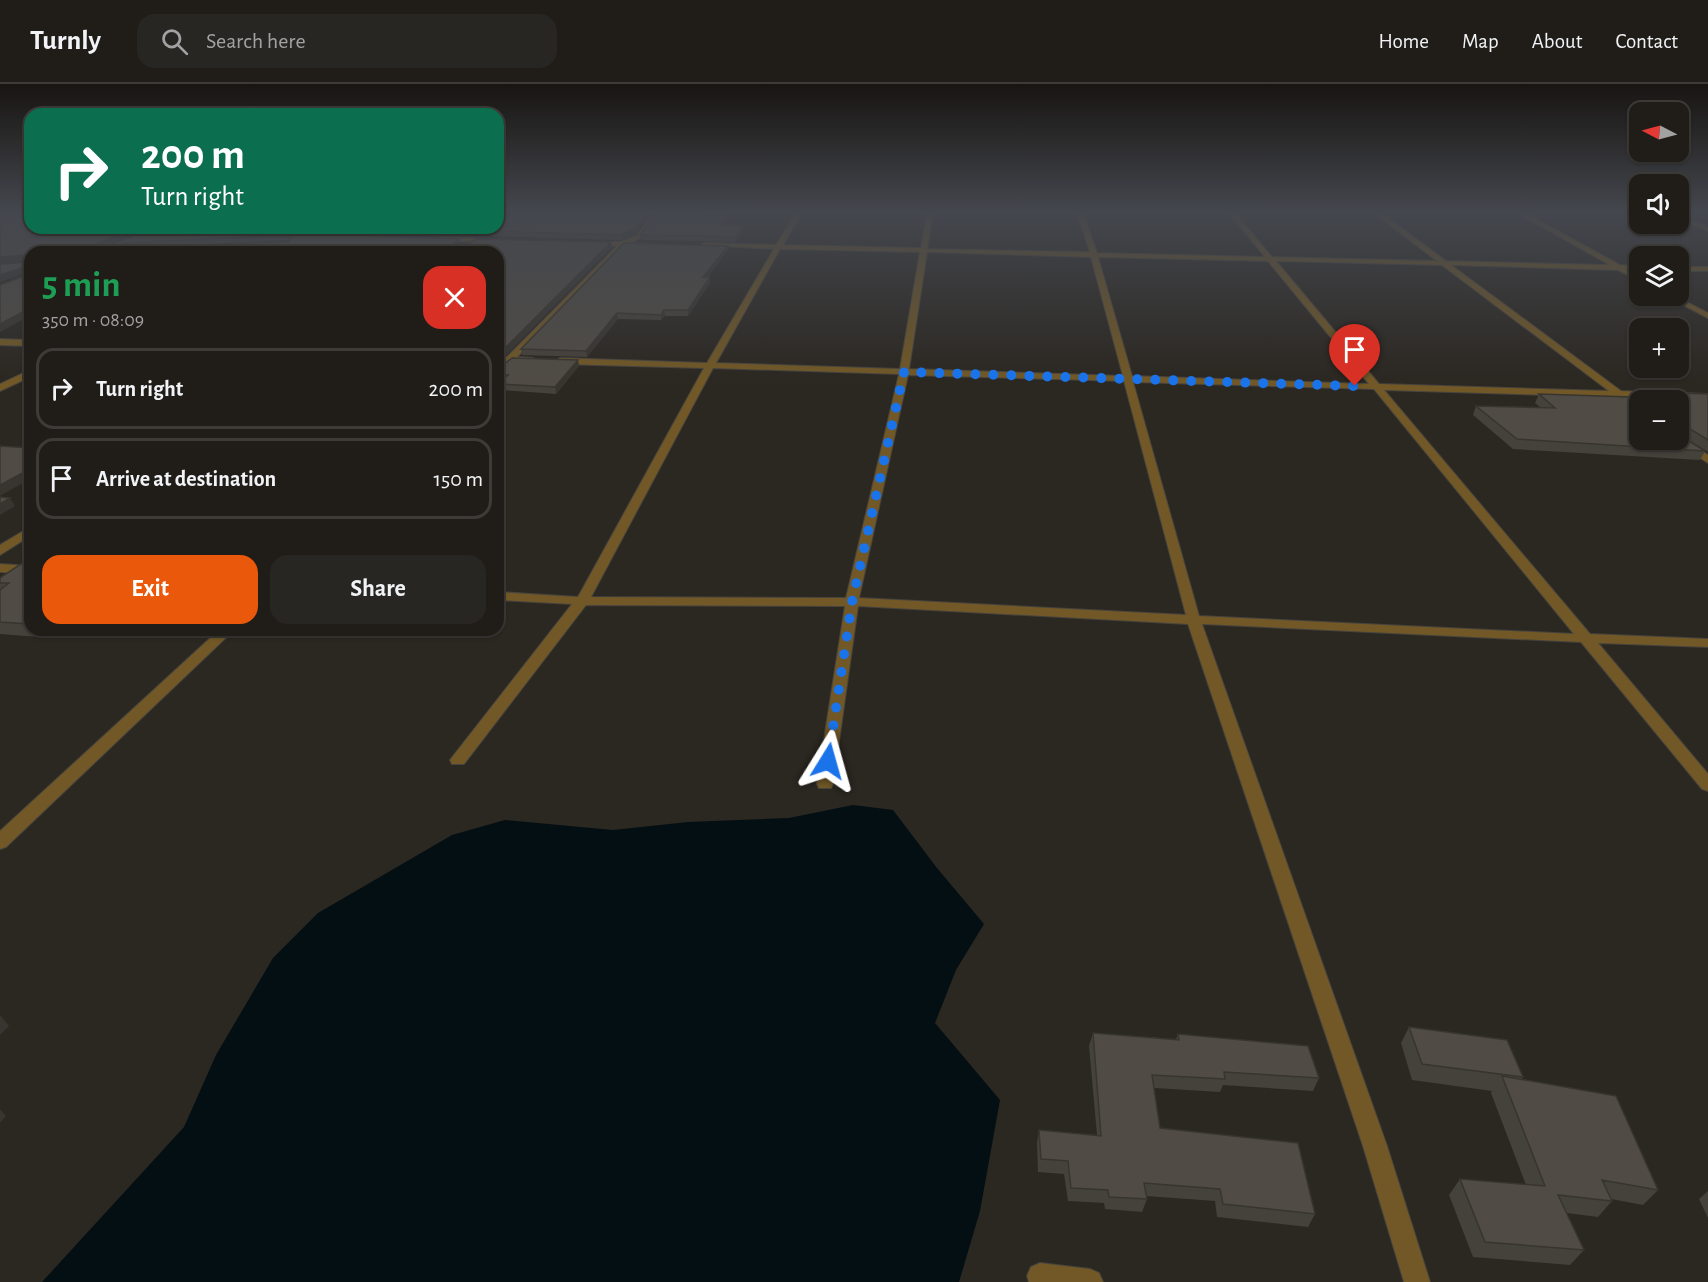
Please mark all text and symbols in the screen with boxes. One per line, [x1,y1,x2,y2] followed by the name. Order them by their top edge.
[137,14,557,68] search box
[158,25,191,58] icon: search
[30,27,101,55] text: Turnly
[206,30,306,52] text: Search here
[1378,31,1429,52] text: Home
[1462,31,1499,52] text: Map
[1532,31,1582,52] text: About
[1615,31,1678,52] text: Contact
[1629,102,1689,162] north arrow
[1629,102,1689,450] map controls
[42,132,120,210] icon: right
[141,134,245,176] text: 200 m
[1629,174,1689,234] button: sound
[141,183,244,210] text: Turn right
[1629,246,1689,306] button: layers
[423,266,486,329] button: close
[42,267,120,303] text: 5 min
[42,310,144,330] text: 350 m · 08:09
[1629,318,1689,378] button: +
[1329,324,1380,386] pin
[1338,333,1371,366] icon: arrive
[45,372,78,405] icon: right
[96,378,183,400] text: Turn right
[429,378,483,400] text: 200 m
[1629,390,1689,450] button: −
[45,462,78,495] icon: arrive
[96,468,276,490] text: Arrive at destination
[433,468,483,490] text: 150 m
[42,555,258,624] button: Exit
[270,555,486,624] button: Share
[796,729,860,793] position arrow

